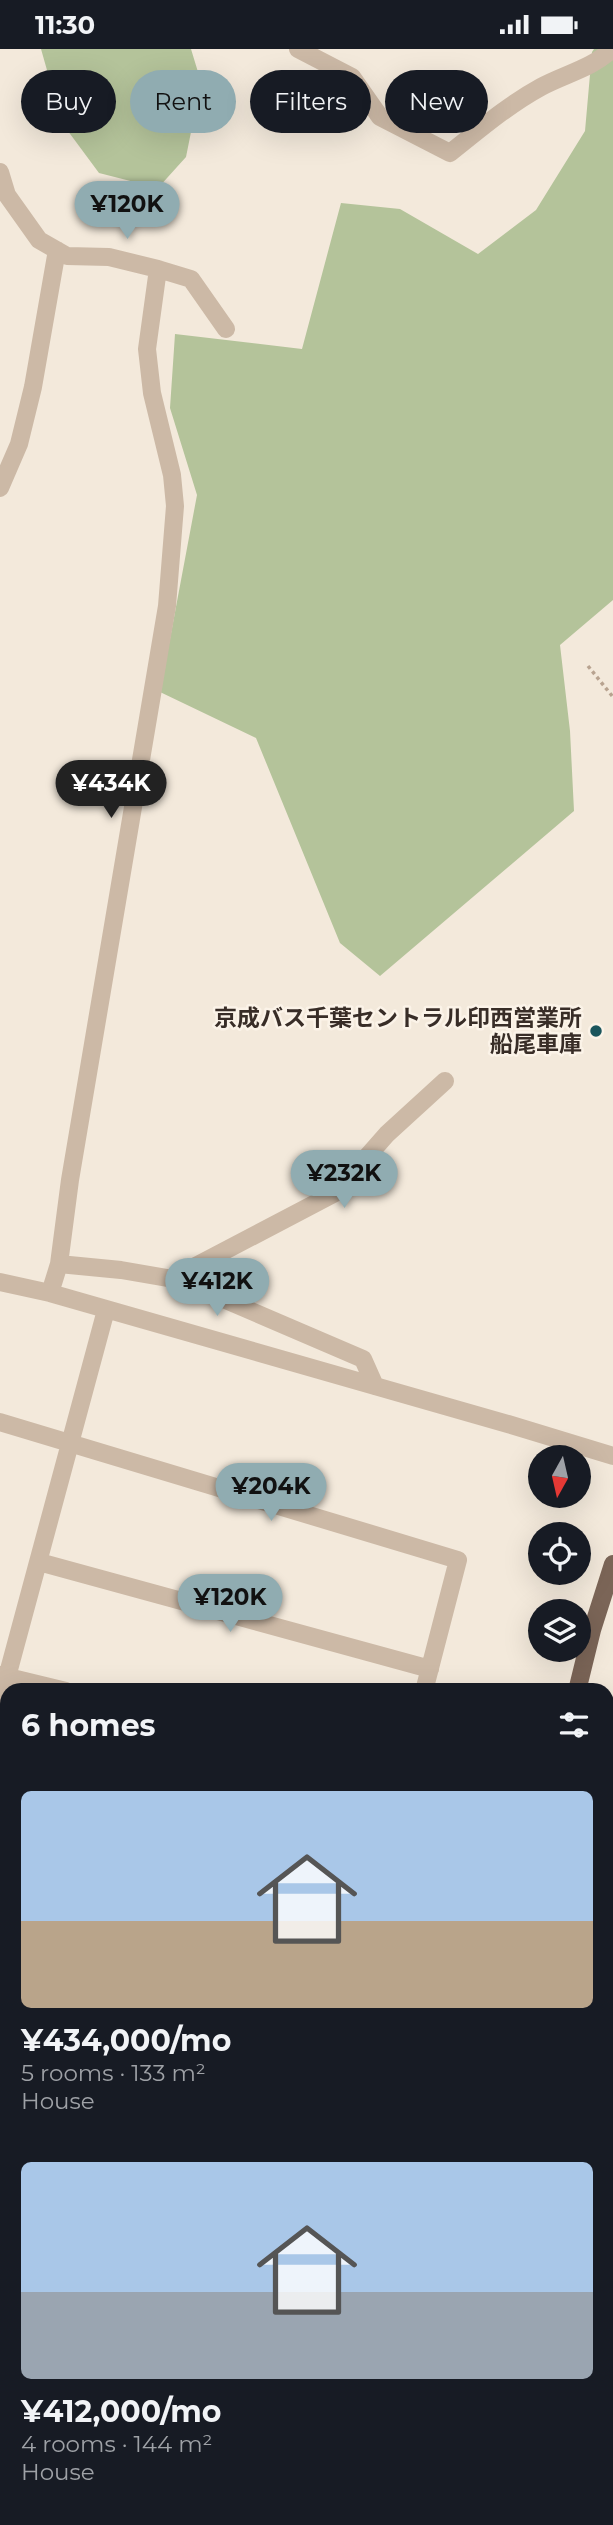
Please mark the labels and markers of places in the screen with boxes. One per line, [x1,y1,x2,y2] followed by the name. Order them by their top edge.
[78,181,176,241] pin: ¥120K
[62,761,160,820] pin: ¥434K
[214,1004,582,1058] place label: 京成バス千葉セントラル印西営業所 船尾車庫
[588,1023,604,1039] marker: 京成バス千葉セントラル印西営業所 船尾車庫
[295,1151,393,1210] pin: ¥232K
[168,1259,266,1318] pin: ¥412K
[222,1463,320,1523] pin: ¥204K
[181,1575,279,1634] pin: ¥120K

